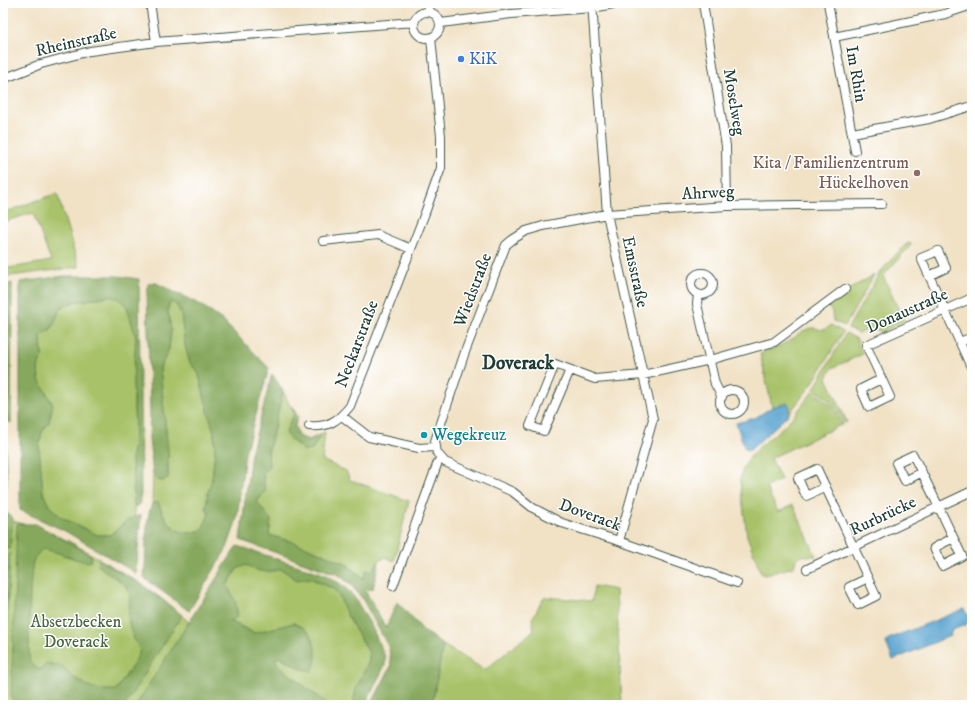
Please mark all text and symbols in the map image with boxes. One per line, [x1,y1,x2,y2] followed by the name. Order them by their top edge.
[33,22,119,62] street label: Rheinstraße
[840,44,872,104] street label: Im Rhin
[469,48,497,70] place label: KiK
[456,54,466,64] marker: KiK
[718,67,750,138] street label: Moselweg
[753,152,909,194] place label: Kita / Familienzentrum Hückelhoven
[912,168,922,178] marker: Kita / Familienzentrum Hückelhoven
[681,181,735,205] street label: Ahrweg
[617,234,653,310] street label: Emsstraße
[448,250,497,331] street label: Wiedstraße
[863,283,951,339] street label: Donaustraße
[330,297,384,391] street label: Neckarstraße
[482,352,555,375] district label: Doverack
[431,424,507,446] place label: Wegekreuz
[419,430,429,440] marker: Wegekreuz
[846,491,920,541] street label: Rurbrücke
[556,494,625,537] street label: Doverack
[31,611,122,653] park label: Absetzbecken Doverack

